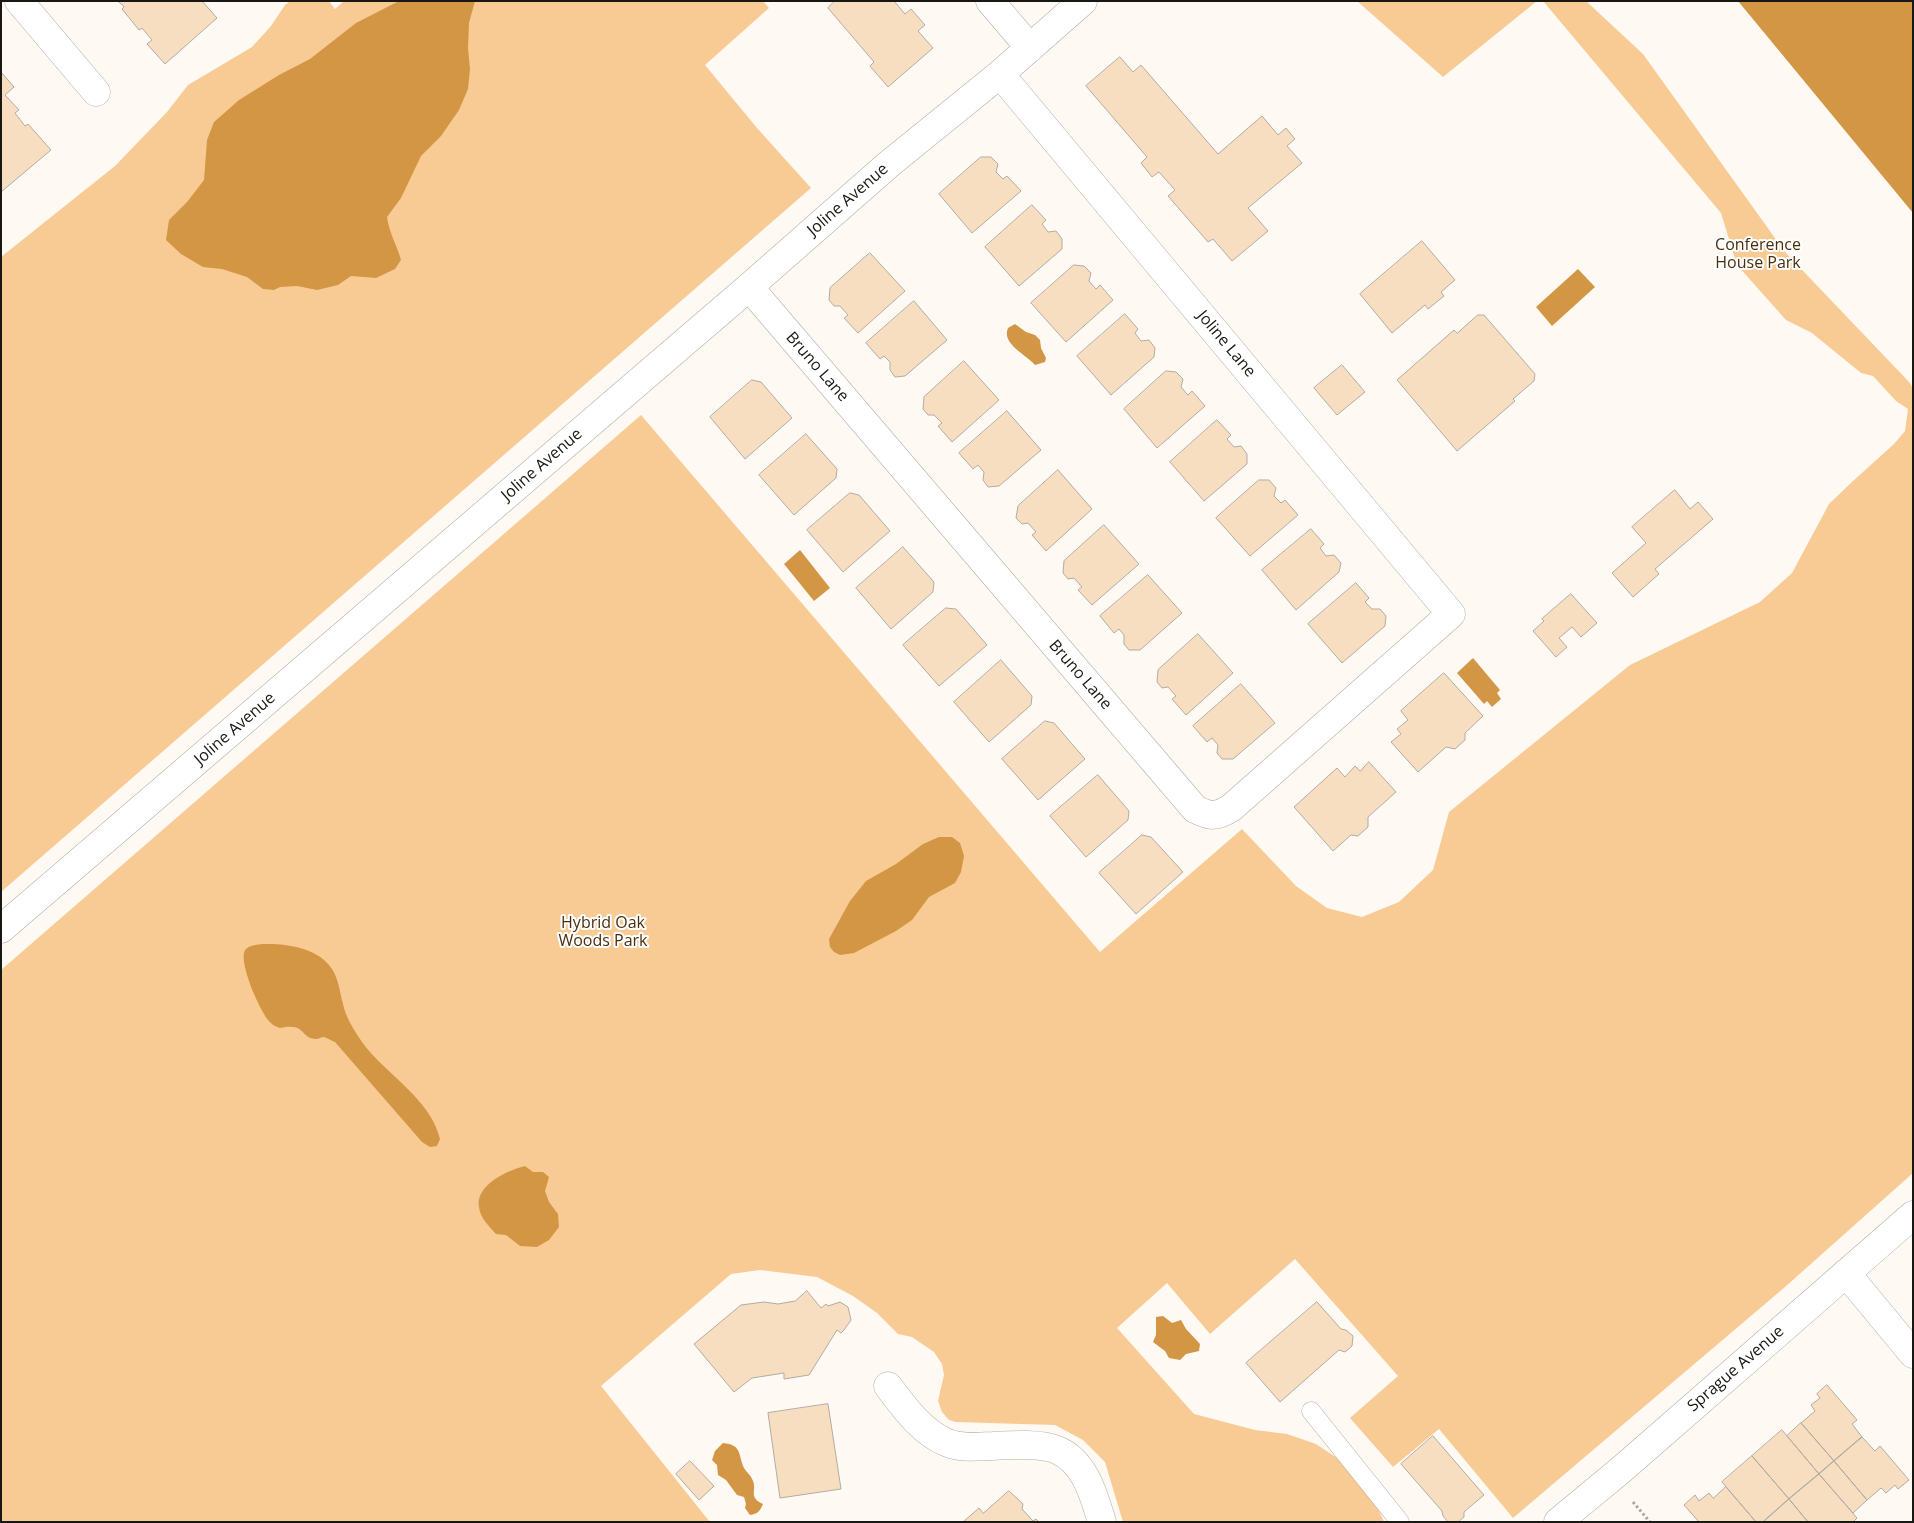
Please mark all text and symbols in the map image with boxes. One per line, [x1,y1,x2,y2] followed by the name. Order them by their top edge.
[804,160,892,240] street label: Joline Avenue
[1715,235,1801,273] park label: Conference House Park
[1193,307,1259,381] street label: Joline Lane
[781,328,853,406] street label: Bruno Lane
[498,425,586,505] street label: Joline Avenue
[1044,636,1116,714] street label: Bruno Lane
[191,689,279,769] street label: Joline Avenue
[558,913,648,951] park label: Hybrid Oak Woods Park
[1684,1322,1788,1416] street label: Sprague Avenue

